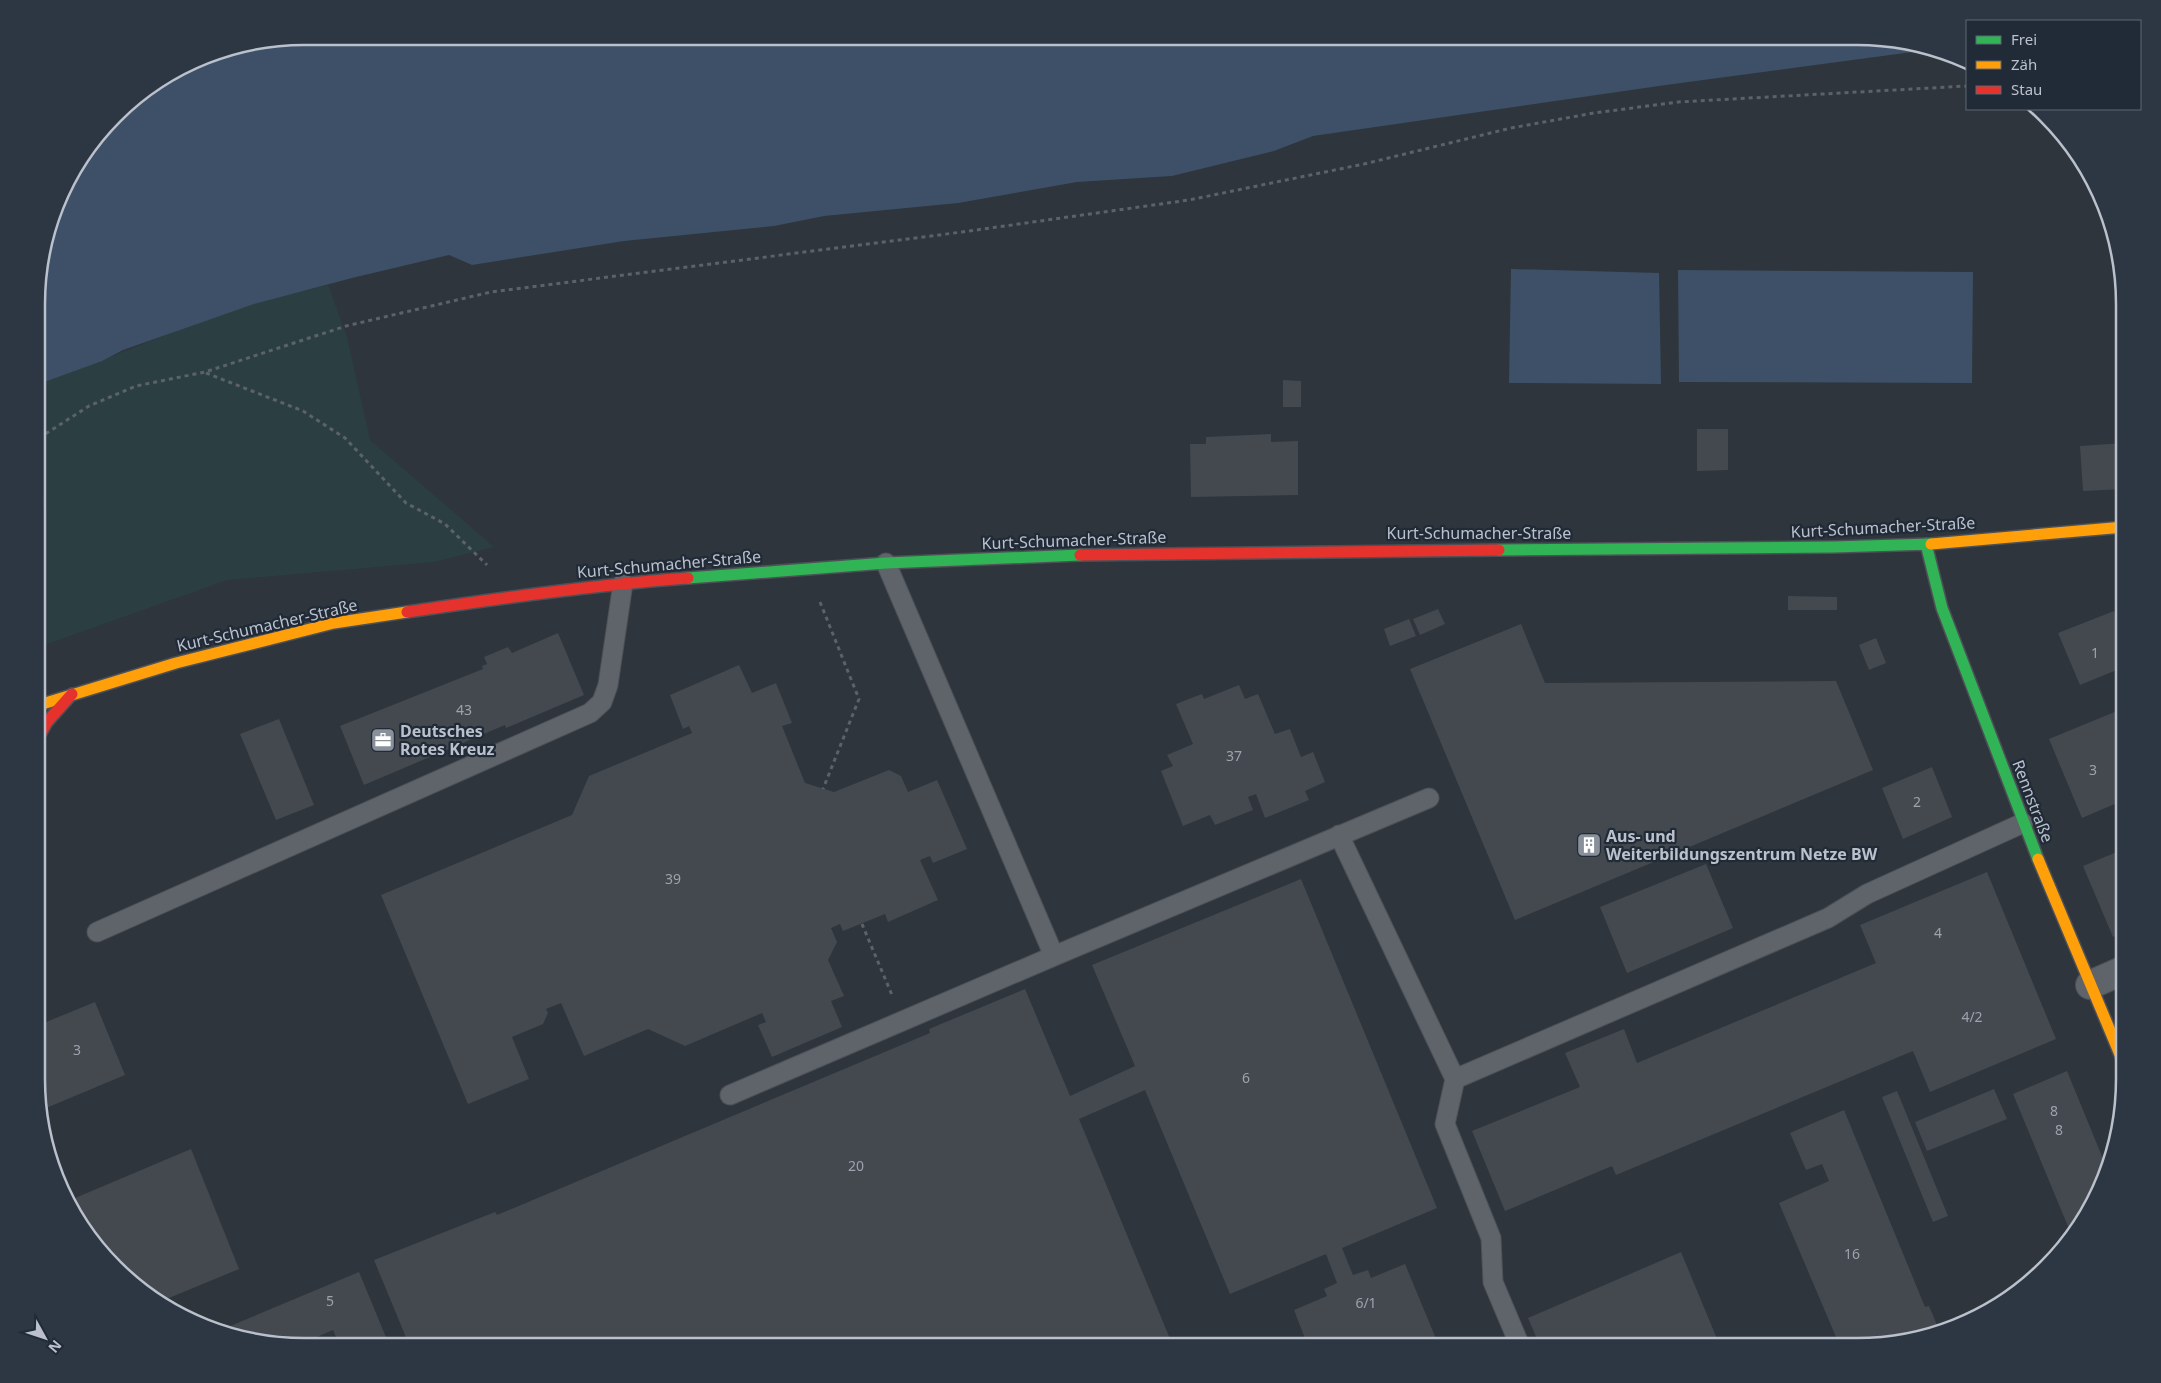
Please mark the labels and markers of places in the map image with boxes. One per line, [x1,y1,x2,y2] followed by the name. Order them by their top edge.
[400,720,495,760] place label: Deutsches Rotes Kreuz
[370,727,396,753] office icon: Deutsches Rotes Kreuz
[1606,825,1878,865] place label: Aus- und Weiterbildungszentrum Netze BW
[1576,832,1602,858] building icon: Aus- und Weiterbildungszentrum Netze BW

